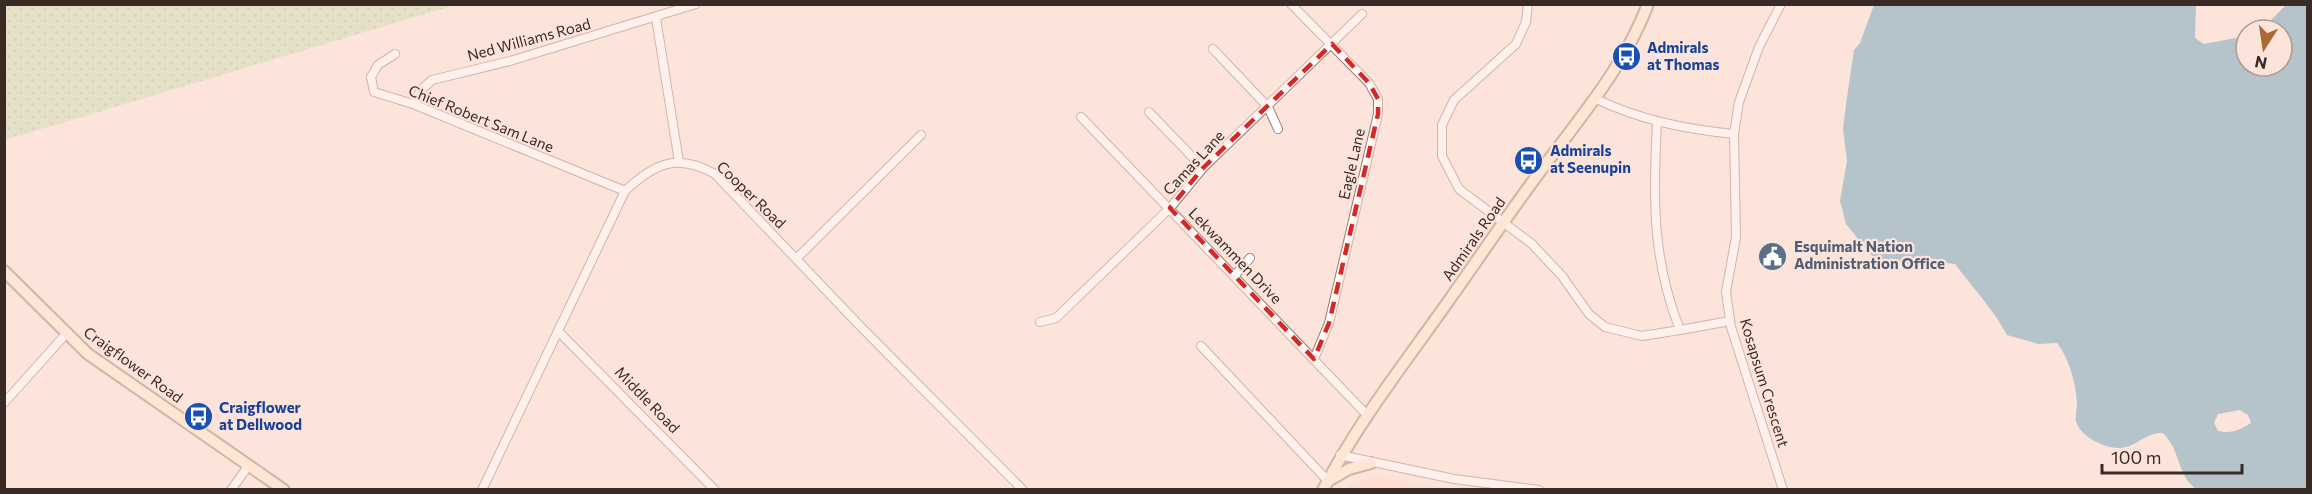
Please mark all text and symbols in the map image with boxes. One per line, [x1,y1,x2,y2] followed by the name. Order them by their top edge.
[465,14,592,64] street label: Ned Williams Road
[2234,18,2294,78] north arrow
[1647,38,1719,73] place label: Admirals at Thomas
[1610,41,1642,73] bus stop icon: Admirals at Thomas
[2253,53,2269,74] text: N
[406,81,557,156] street label: Chief Robert Sam Lane
[1159,126,1228,198] street label: Camas Lane
[1334,126,1368,201] street label: Eagle Lane
[1550,141,1631,176] place label: Admirals at Seenupin
[1513,144,1545,176] bus stop icon: Admirals at Seenupin
[713,157,790,232] street label: Cooper Road
[1438,193,1509,284] street label: Admirals Road
[1185,204,1286,307] street label: Lekwammen Drive
[1794,237,1945,272] place label: Esquimalt Nation Administration Office
[1757,240,1789,272] public building icon: Esquimalt Nation Administration Office
[1737,316,1793,449] street label: Kosapsum Crescent
[81,322,187,406] street label: Craigflower Road
[612,362,684,436] street label: Middle Road
[219,398,302,433] place label: Craigflower at Dellwood
[182,401,214,433] bus stop icon: Craigflower at Dellwood
[2102,437,2242,475] scale bar
[2111,446,2161,468] text: 100 m

